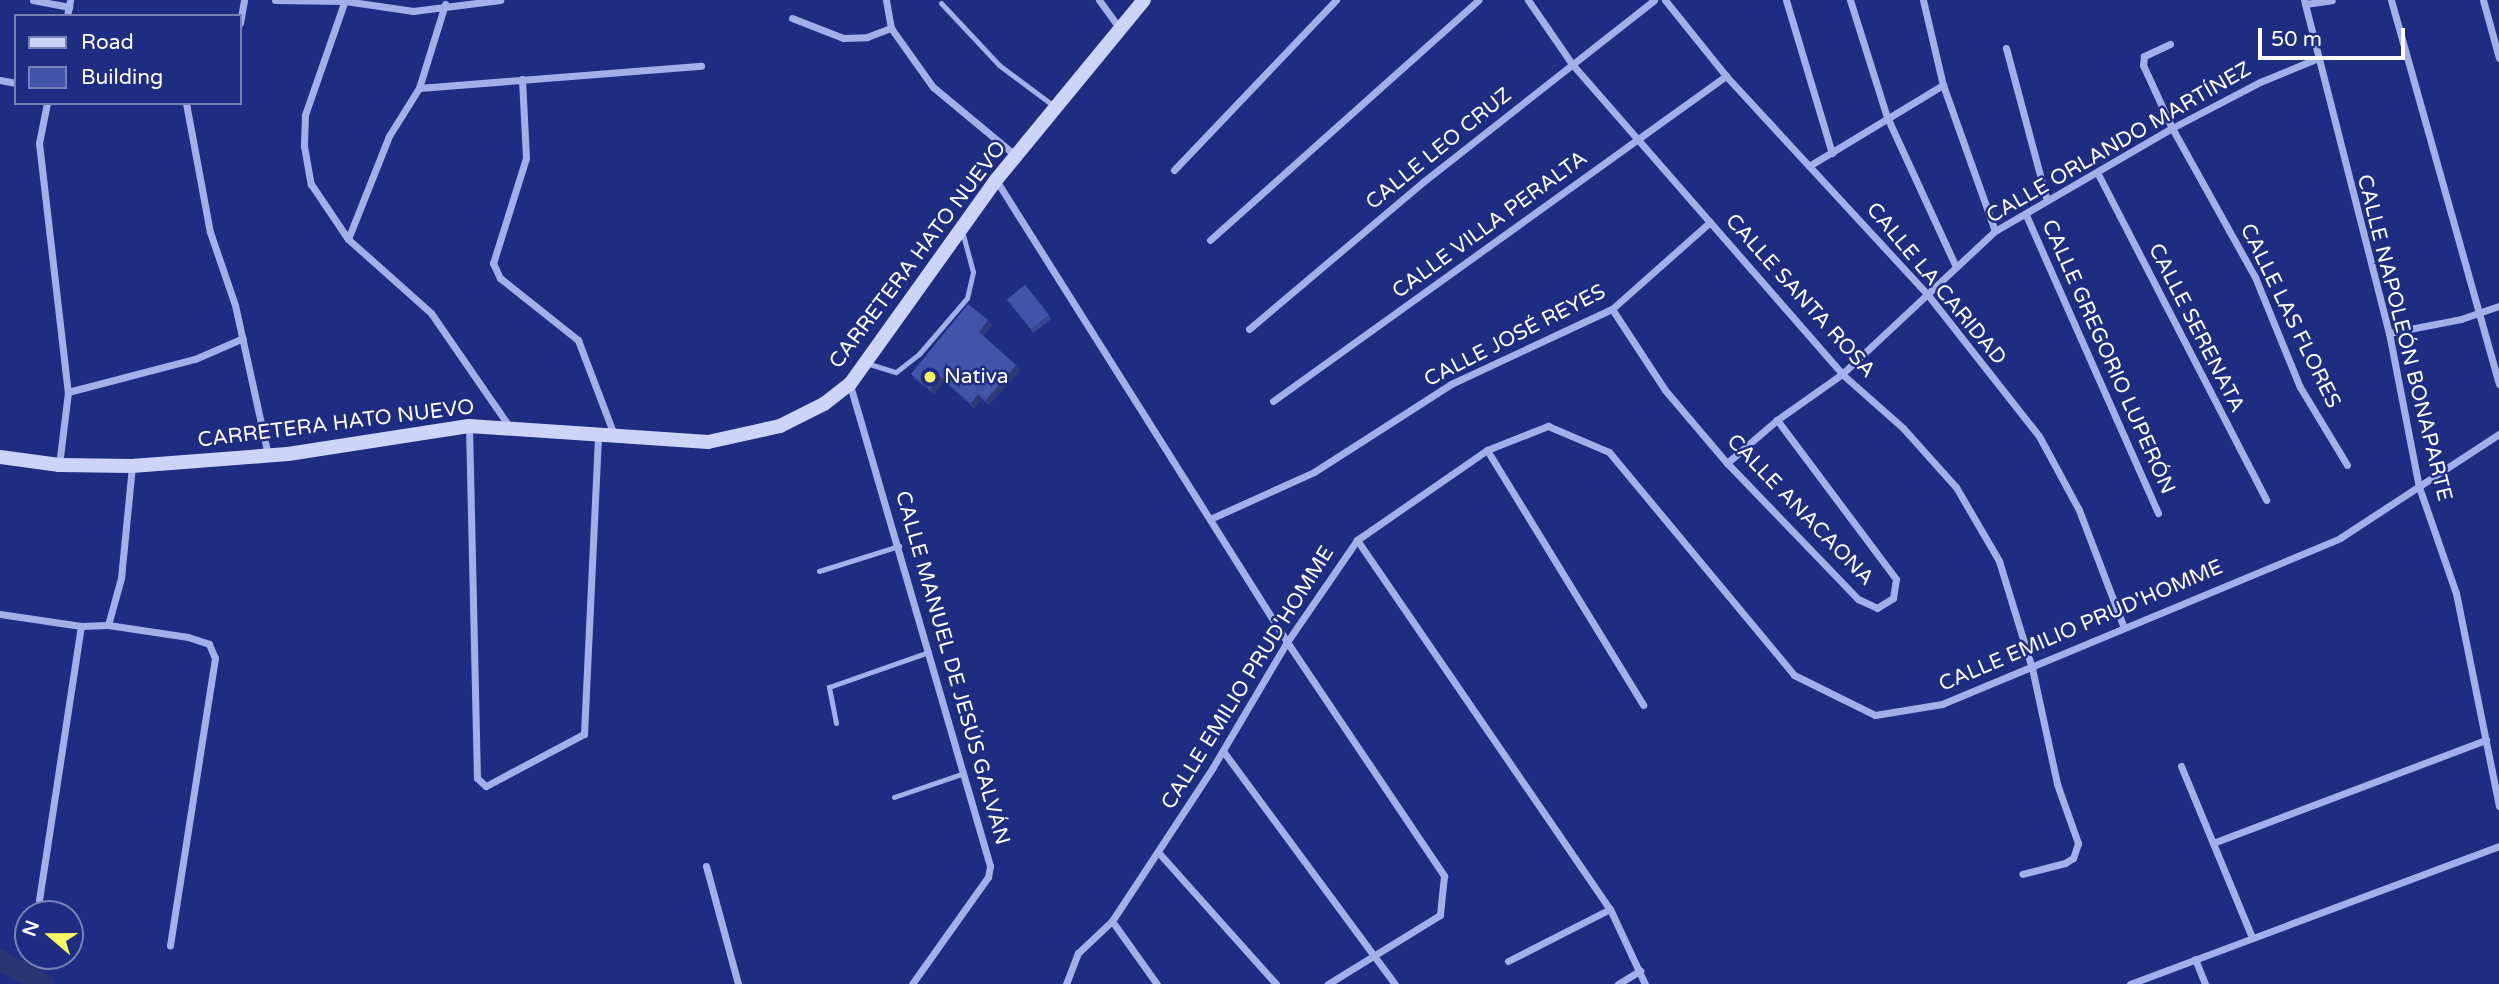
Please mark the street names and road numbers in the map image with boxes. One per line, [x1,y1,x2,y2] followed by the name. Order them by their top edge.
[1982,57,2256,229] street label: CALLE ORLANDO MARTÍNEZ
[1361,83,1517,215] street label: CALLE LEO CRUZ
[824,136,1012,374] street label: CARRETERA HATO NUEVO
[1388,146,1592,304] street label: CALLE VILLA PERALTA
[2351,172,2457,504] street label: CALLE NAPOLEÓN BONAPARTE
[1861,198,2011,370] street label: CALLE LA CARIDAD
[1720,209,1880,383] street label: CALLE SANTA ROSA
[2036,216,2180,498] street label: CALLE GREGORIO LUPERÓN
[2234,220,2346,412] street label: CALLE LAS FLORES
[2142,239,2250,417] street label: CALLE SERENATA
[1420,279,1610,393] street label: CALLE JOSÉ REYES
[196,395,476,453] street label: CARRETERA HATO NUEVO
[1721,429,1879,591] street label: CALLE ANACAONA
[889,488,1015,848] street label: CALLE MANUEL DE JESÚS GALVÁN
[1156,542,1340,814] street label: CALLE EMILIO PRUD'HOMME
[1935,555,2227,697] street label: CALLE EMILIO PRUD'HOMME

